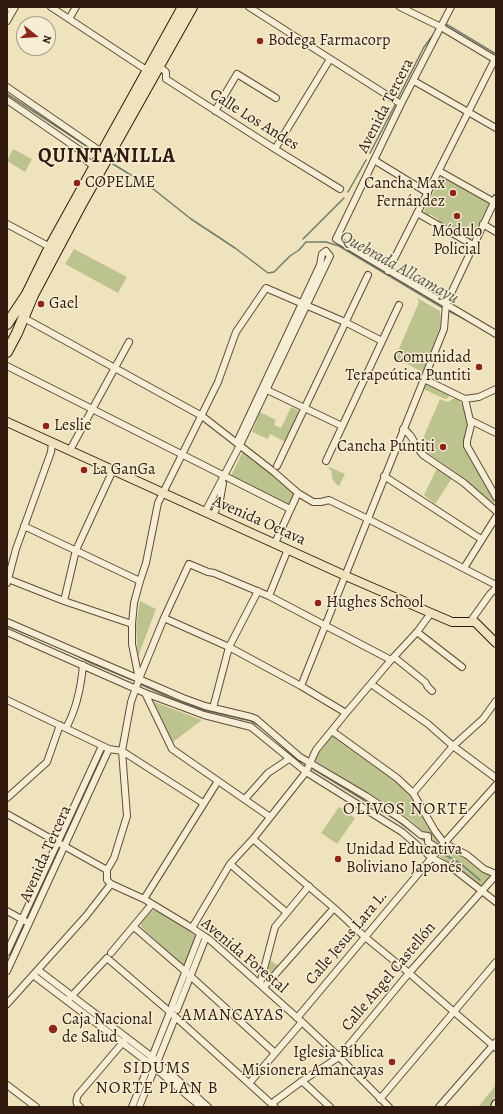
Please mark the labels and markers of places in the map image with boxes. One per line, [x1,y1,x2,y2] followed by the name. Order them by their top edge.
[268,31,390,51] place label: Bodega Farmacorp
[255,36,265,46] marker: Bodega Farmacorp
[85,173,155,193] place label: COPELME
[364,174,445,212] place label: Cancha Max Fernández
[72,178,82,188] marker: COPELME
[448,188,458,198] marker: Cancha Max Fernández
[452,211,462,221] marker: Módulo Policial
[432,222,482,260] place label: Módulo Policial
[49,294,78,314] place label: Gael
[36,299,46,309] marker: Gael
[345,348,471,386] place label: Comunidad Terapeútica Puntiti
[474,362,484,372] marker: Comunidad Terapeútica Puntiti
[54,416,91,436] place label: Leslie
[41,421,51,431] marker: Leslie
[337,437,435,457] place label: Cancha Puntiti
[438,442,448,452] marker: Cancha Puntiti
[92,460,155,480] place label: La GanGa
[79,465,89,475] marker: La GanGa
[326,593,423,613] place label: Hughes School
[313,598,323,608] marker: Hughes School
[346,840,462,878] place label: Unidad Educativa Boliviano Japonés
[333,854,343,864] marker: Unidad Educativa Boliviano Japonés
[62,1010,152,1048] place label: Caja Nacional de Salud
[47,1023,59,1035] marker: Caja Nacional de Salud
[242,1043,384,1081] place label: Iglesia Bíblica Misionera Amancayas
[387,1057,397,1067] marker: Iglesia Bíblica Misionera Amancayas

